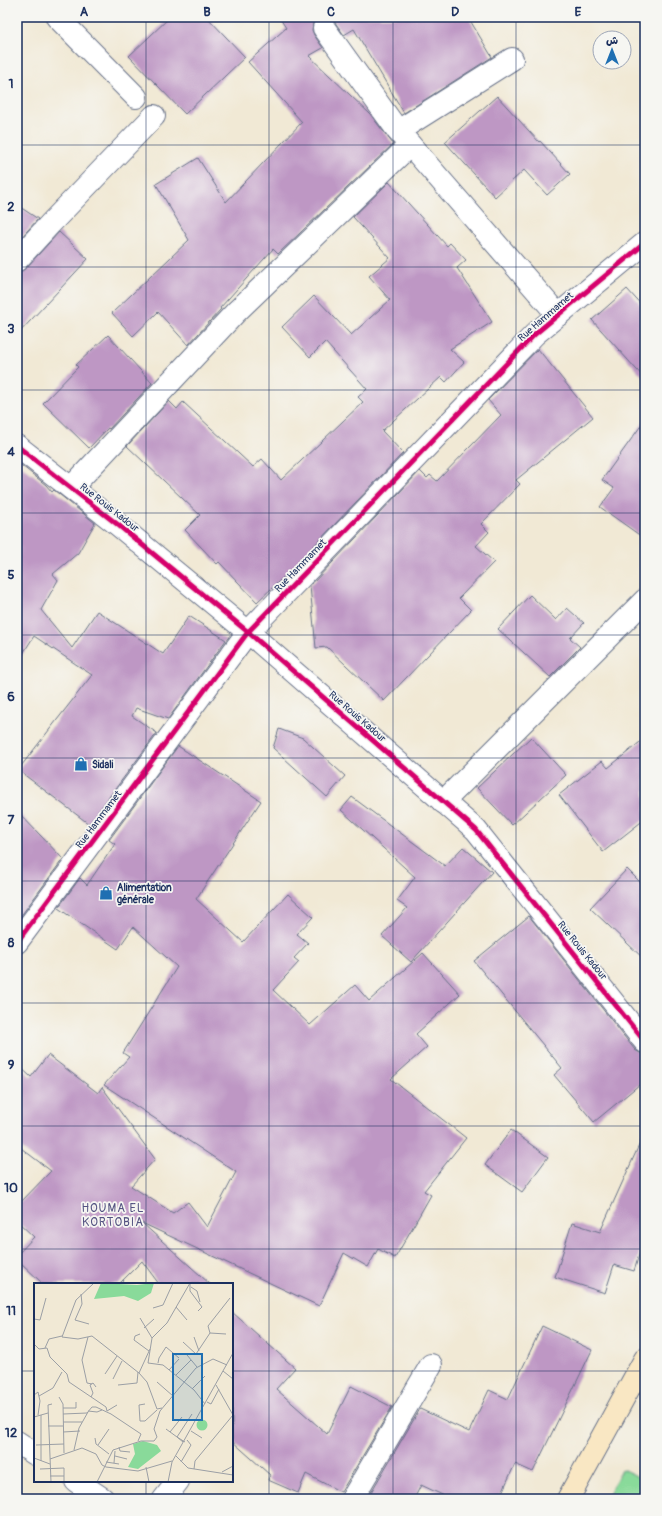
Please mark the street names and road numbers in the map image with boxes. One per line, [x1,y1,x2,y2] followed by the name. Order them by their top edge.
[516,289,576,344] street label: Rue Hammamet
[77,481,142,535] street label: Rue Rouis Kadour
[272,536,330,595] street label: Rue Hammamet
[326,689,389,745] street label: Rue Rouis Kadour
[73,788,125,851] street label: Rue Hammamet
[555,919,610,983] street label: Rue Rouis Kadour

